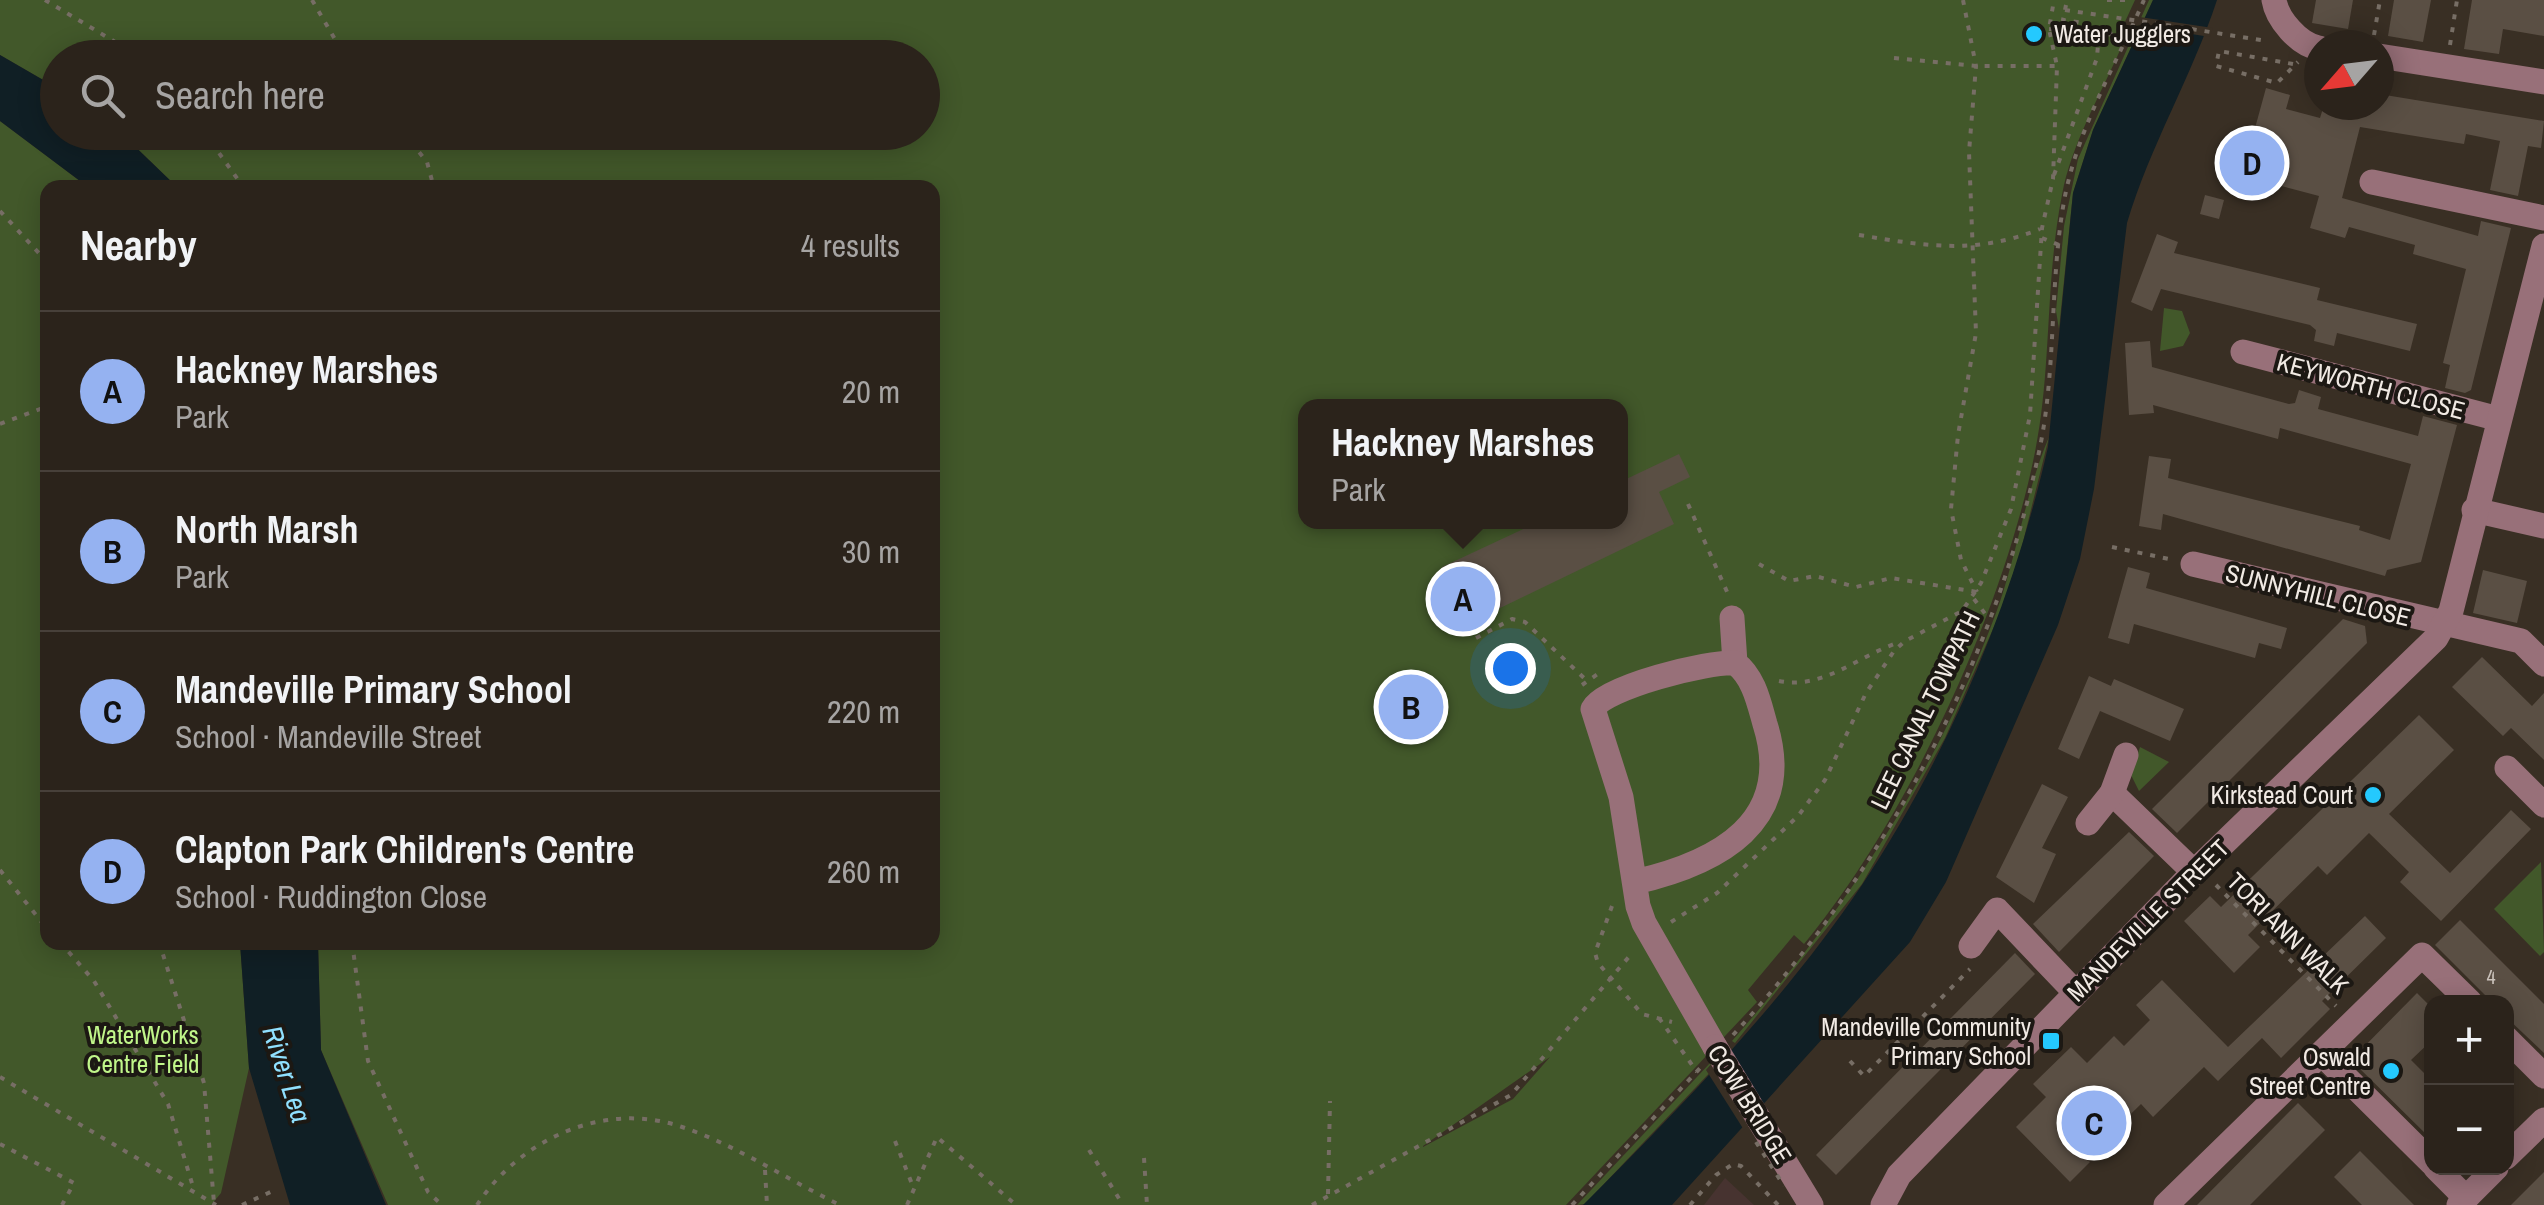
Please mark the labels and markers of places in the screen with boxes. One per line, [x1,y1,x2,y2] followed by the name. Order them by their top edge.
[2054,17,2191,51] place label: Water Jugglers
[2023,23,2045,45] marker: Water Jugglers
[2220,126,2284,200] pin: D
[1430,562,1496,636] pin: A
[1378,670,1444,744] pin: B
[2211,778,2353,812] place label: Kirkstead Court
[2362,784,2384,806] marker: Kirkstead Court
[1821,1010,2032,1073] place label: Mandeville Community Primary School
[2040,1030,2062,1052] marker: Mandeville Community Primary School
[2249,1040,2371,1103] place label: Oswald Street Centre
[2380,1060,2402,1082] marker: Oswald Street Centre
[2062,1086,2126,1160] pin: C

